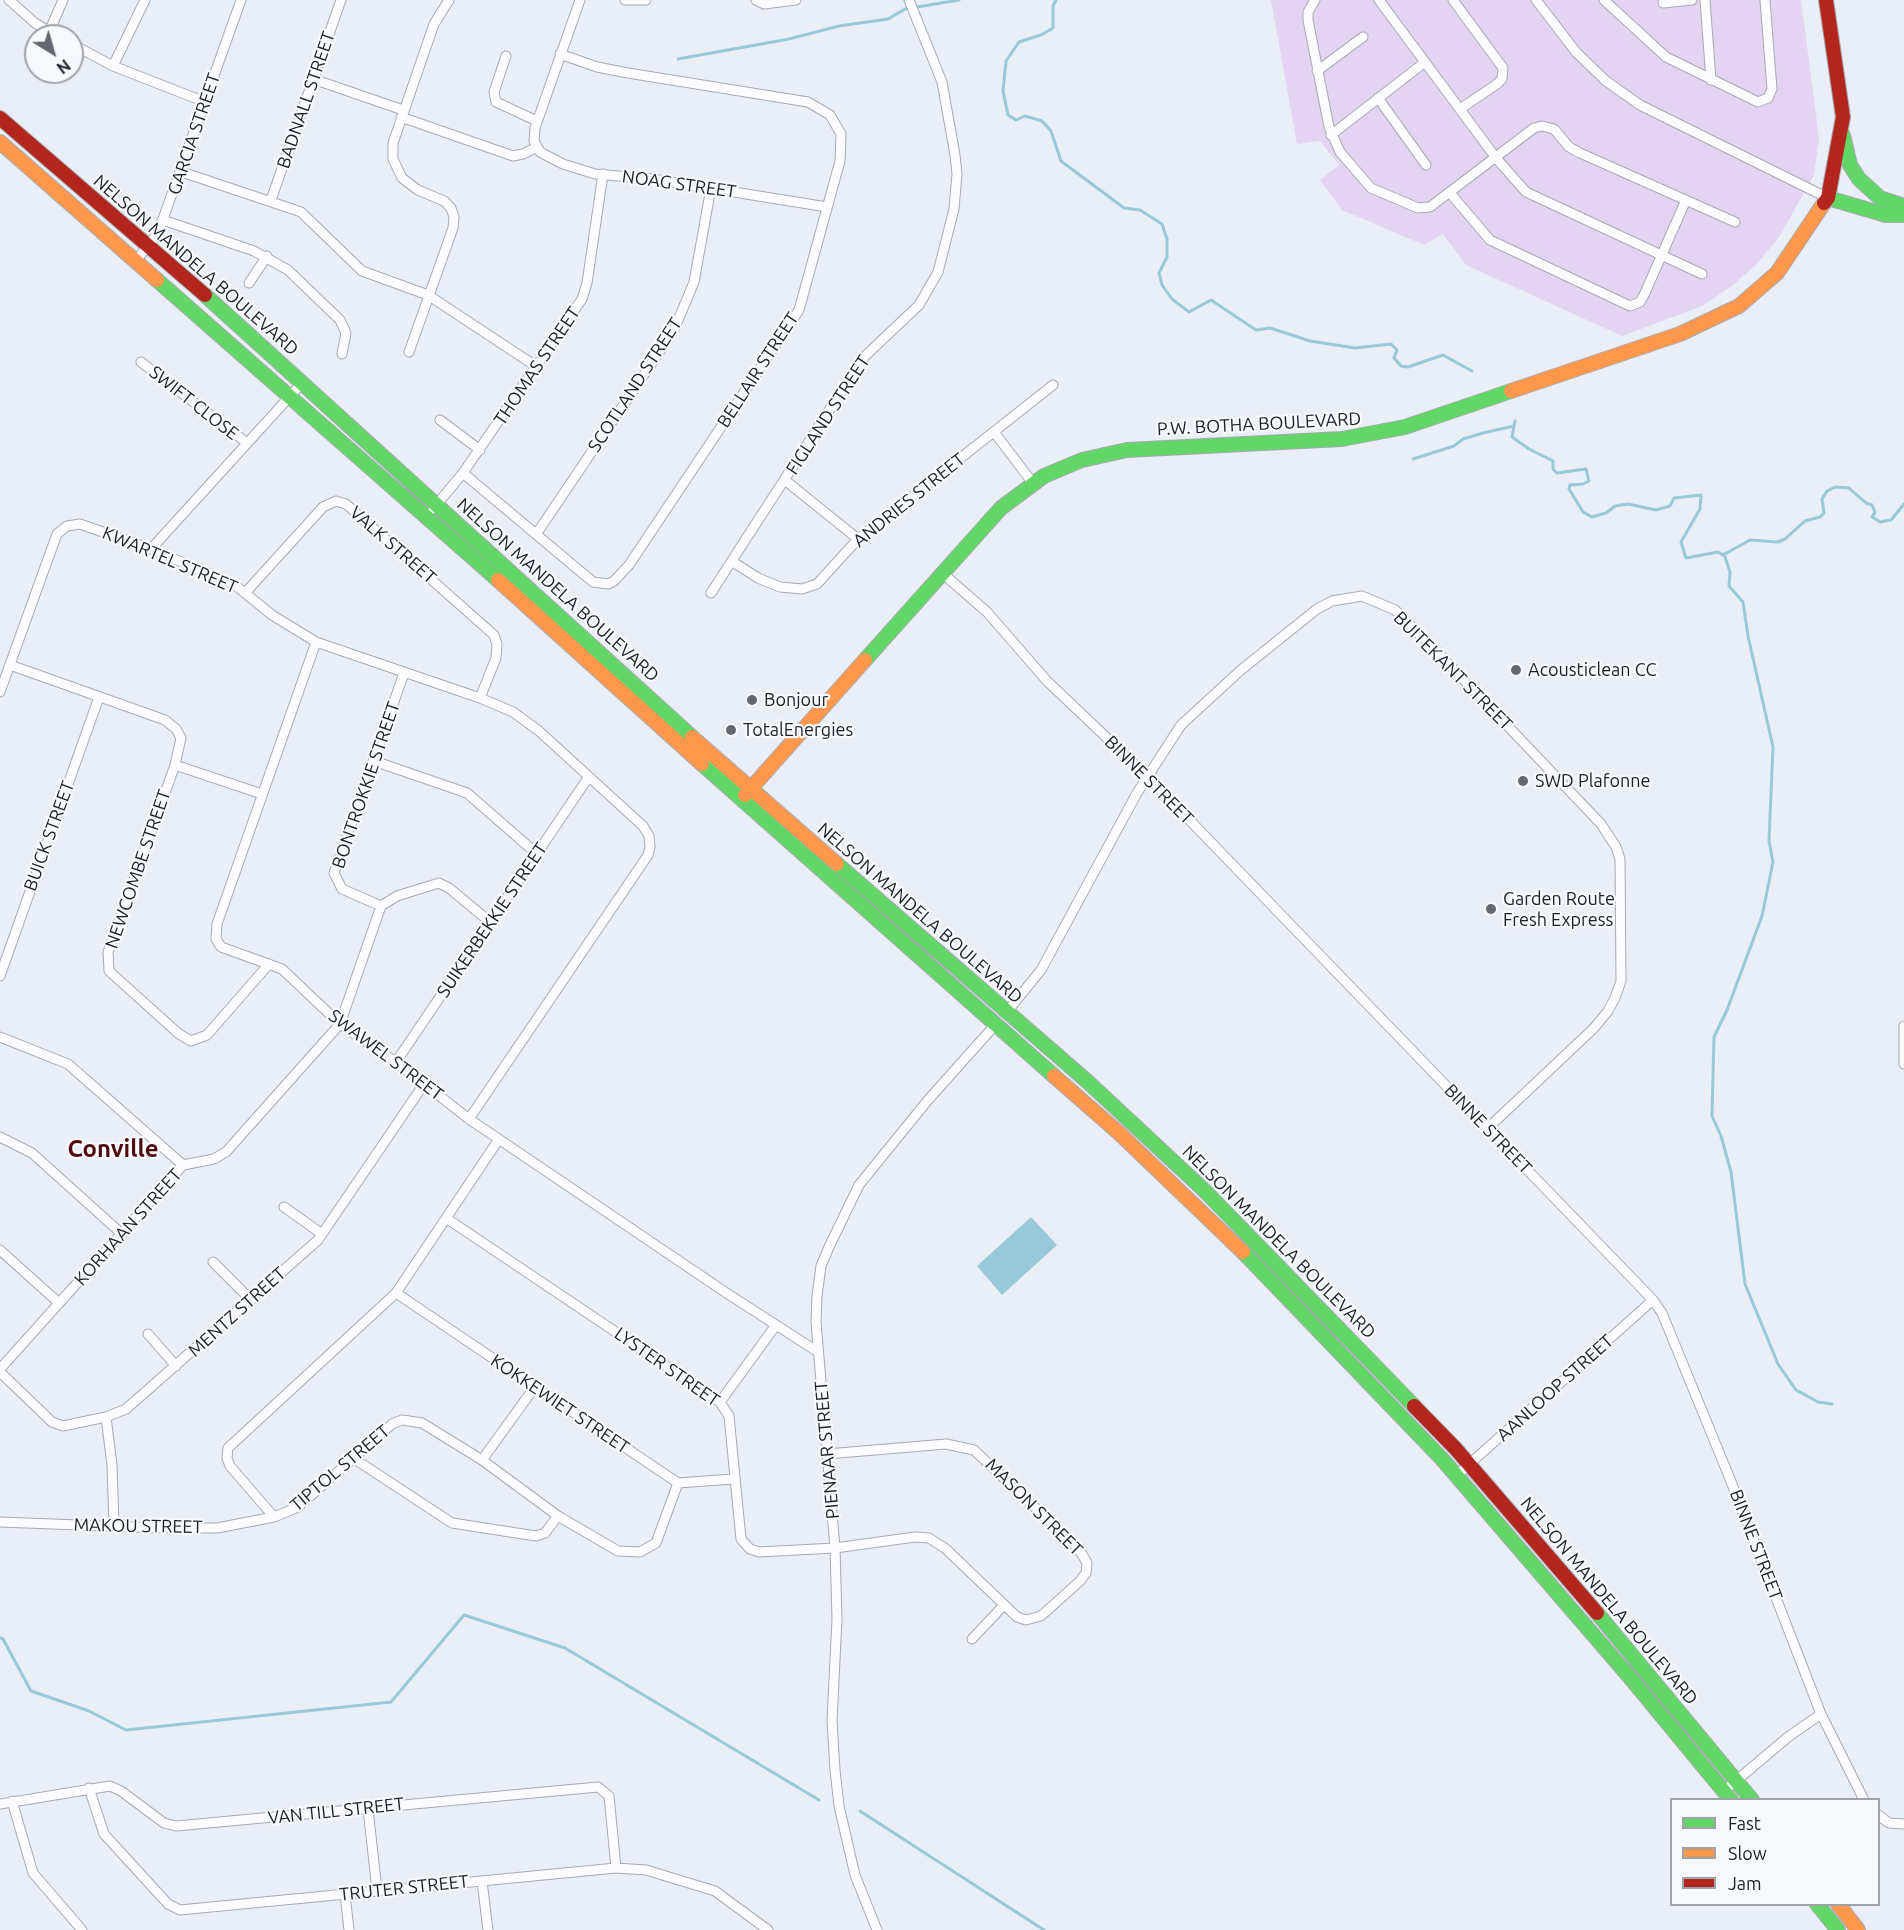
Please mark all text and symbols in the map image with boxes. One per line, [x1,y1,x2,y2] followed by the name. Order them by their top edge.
[24,24,84,84] north arrow
[272,29,340,171] street label: BADNALL STREET
[53,56,74,78] text: N
[163,70,225,198] street label: GARCIA STREET
[621,165,737,203] street label: NOAG STREET
[89,170,303,360] street label: NELSON MANDELA BOULEVARD
[489,303,585,429] street label: THOMAS STREET
[713,308,803,432] street label: BELLAIR STREET
[584,314,686,456] street label: SCOTLAND STREET
[781,351,875,479] street label: FIGLAND STREET
[145,361,243,445] street label: SWIFT CLOSE
[1156,408,1362,440] street label: P.W. BOTHA BOULEVARD
[849,448,969,552] street label: ANDRIES STREET
[453,494,663,686] street label: NELSON MANDELA BOULEVARD
[345,502,441,588] street label: VALK STREET
[99,522,241,598] street label: KWARTEL STREET
[1389,607,1517,735] street label: BUITEKANT STREET
[1528,659,1657,681] place label: Acousticlean CC
[1509,663,1523,677] marker: Acousticlean CC
[764,689,828,711] place label: Bonjour
[745,693,759,707] marker: Bonjour
[327,699,405,871] street label: BONTROKKIE STREET
[743,719,853,741] place label: TotalEnergies
[724,723,738,737] marker: TotalEnergies
[1100,731,1198,829] street label: BINNE STREET
[1535,770,1651,792] place label: SWD Plafonne
[1516,774,1530,788] marker: SWD Plafonne
[19,778,79,894] street label: BUICK STREET
[101,787,175,951] street label: NEWCOMBE STREET
[813,818,1027,1008] street label: NELSON MANDELA BOULEVARD
[432,839,552,1001] street label: SUIKERBEKKIE STREET
[1503,888,1615,930] place label: Garden Route Fresh Express
[1484,902,1498,916] marker: Garden Route Fresh Express
[324,1005,448,1105] street label: SWAWEL STREET
[1440,1079,1536,1179] street label: BINNE STREET
[67,1135,159,1163] district label: Conville
[1178,1141,1380,1343] street label: NELSON MANDELA BOULEVARD
[70,1164,186,1290] street label: KORHAAN STREET
[184,1263,290,1361] street label: MENTZ STREET
[610,1323,724,1411] street label: LYSTER STREET
[1492,1330,1618,1446] street label: AANLOOP STREET
[486,1350,634,1458] street label: KOKKEWIET STREET
[810,1380,844,1520] street label: PIENAAR STREET
[286,1420,394,1516] street label: TIPTOL STREET
[981,1454,1087,1560] street label: MASON STREET
[1725,1487,1787,1603] street label: BINNE STREET
[1516,1493,1702,1709] street label: NELSON MANDELA BOULEVARD
[73,1514,203,1538] street label: MAKOU STREET
[267,1793,405,1829] street label: VAN TILL STREET
[1670,1798,1880,1906] legend
[1728,1813,1761,1833] text: Fast
[1728,1843,1767,1863] text: Slow
[338,1870,470,1906] street label: TRUTER STREET
[1728,1873,1762,1893] text: Jam

